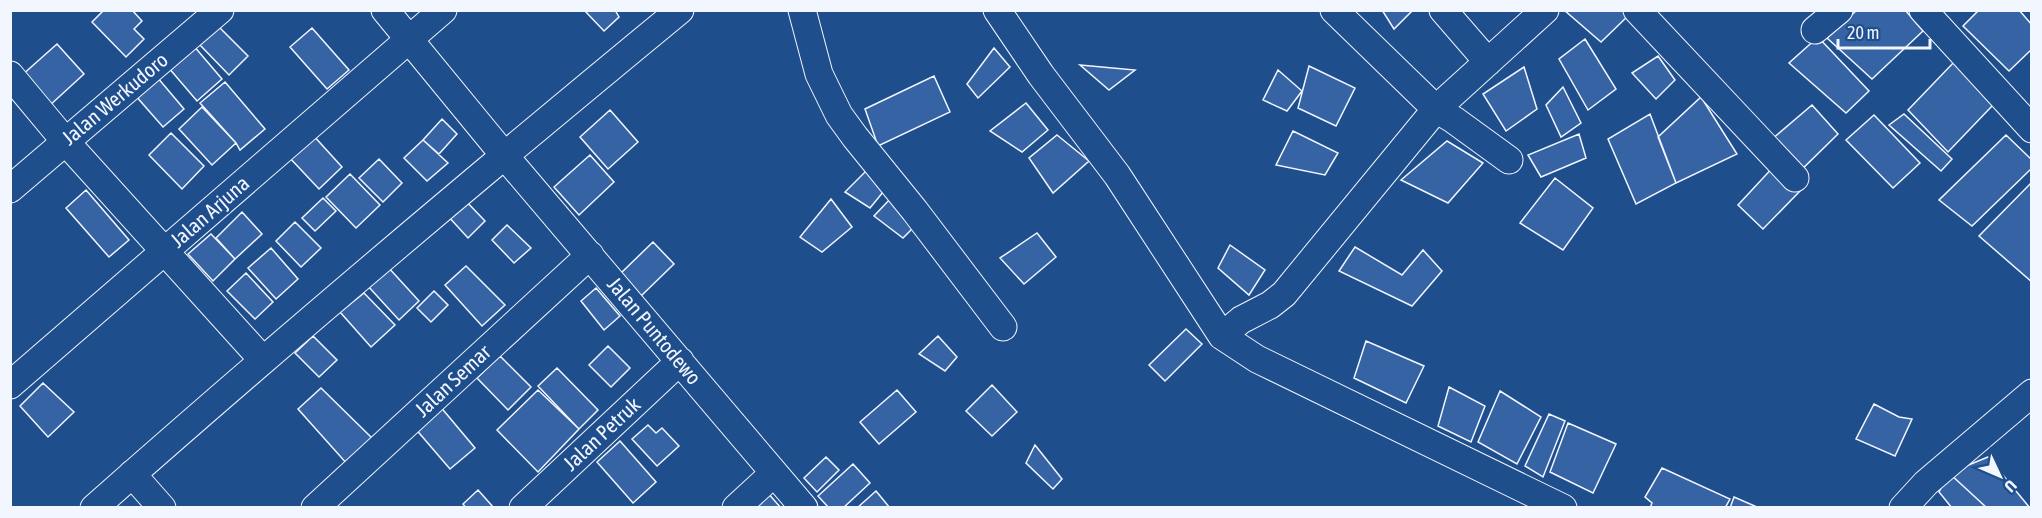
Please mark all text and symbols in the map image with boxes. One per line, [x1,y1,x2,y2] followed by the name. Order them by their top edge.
[1838,12,1930,50] scale bar
[1847,22,1879,43] text: 20 m
[57,47,172,149] street label: Jalan Werkudoro
[165,171,254,252] street label: Jalan Arjuna
[603,272,707,389] street label: Jalan Puntodewo
[410,339,496,421] street label: Jalan Semar
[558,392,645,475] street label: Jalan Petruk
[1970,446,2030,506] north arrow
[2001,477,2021,496] text: U

